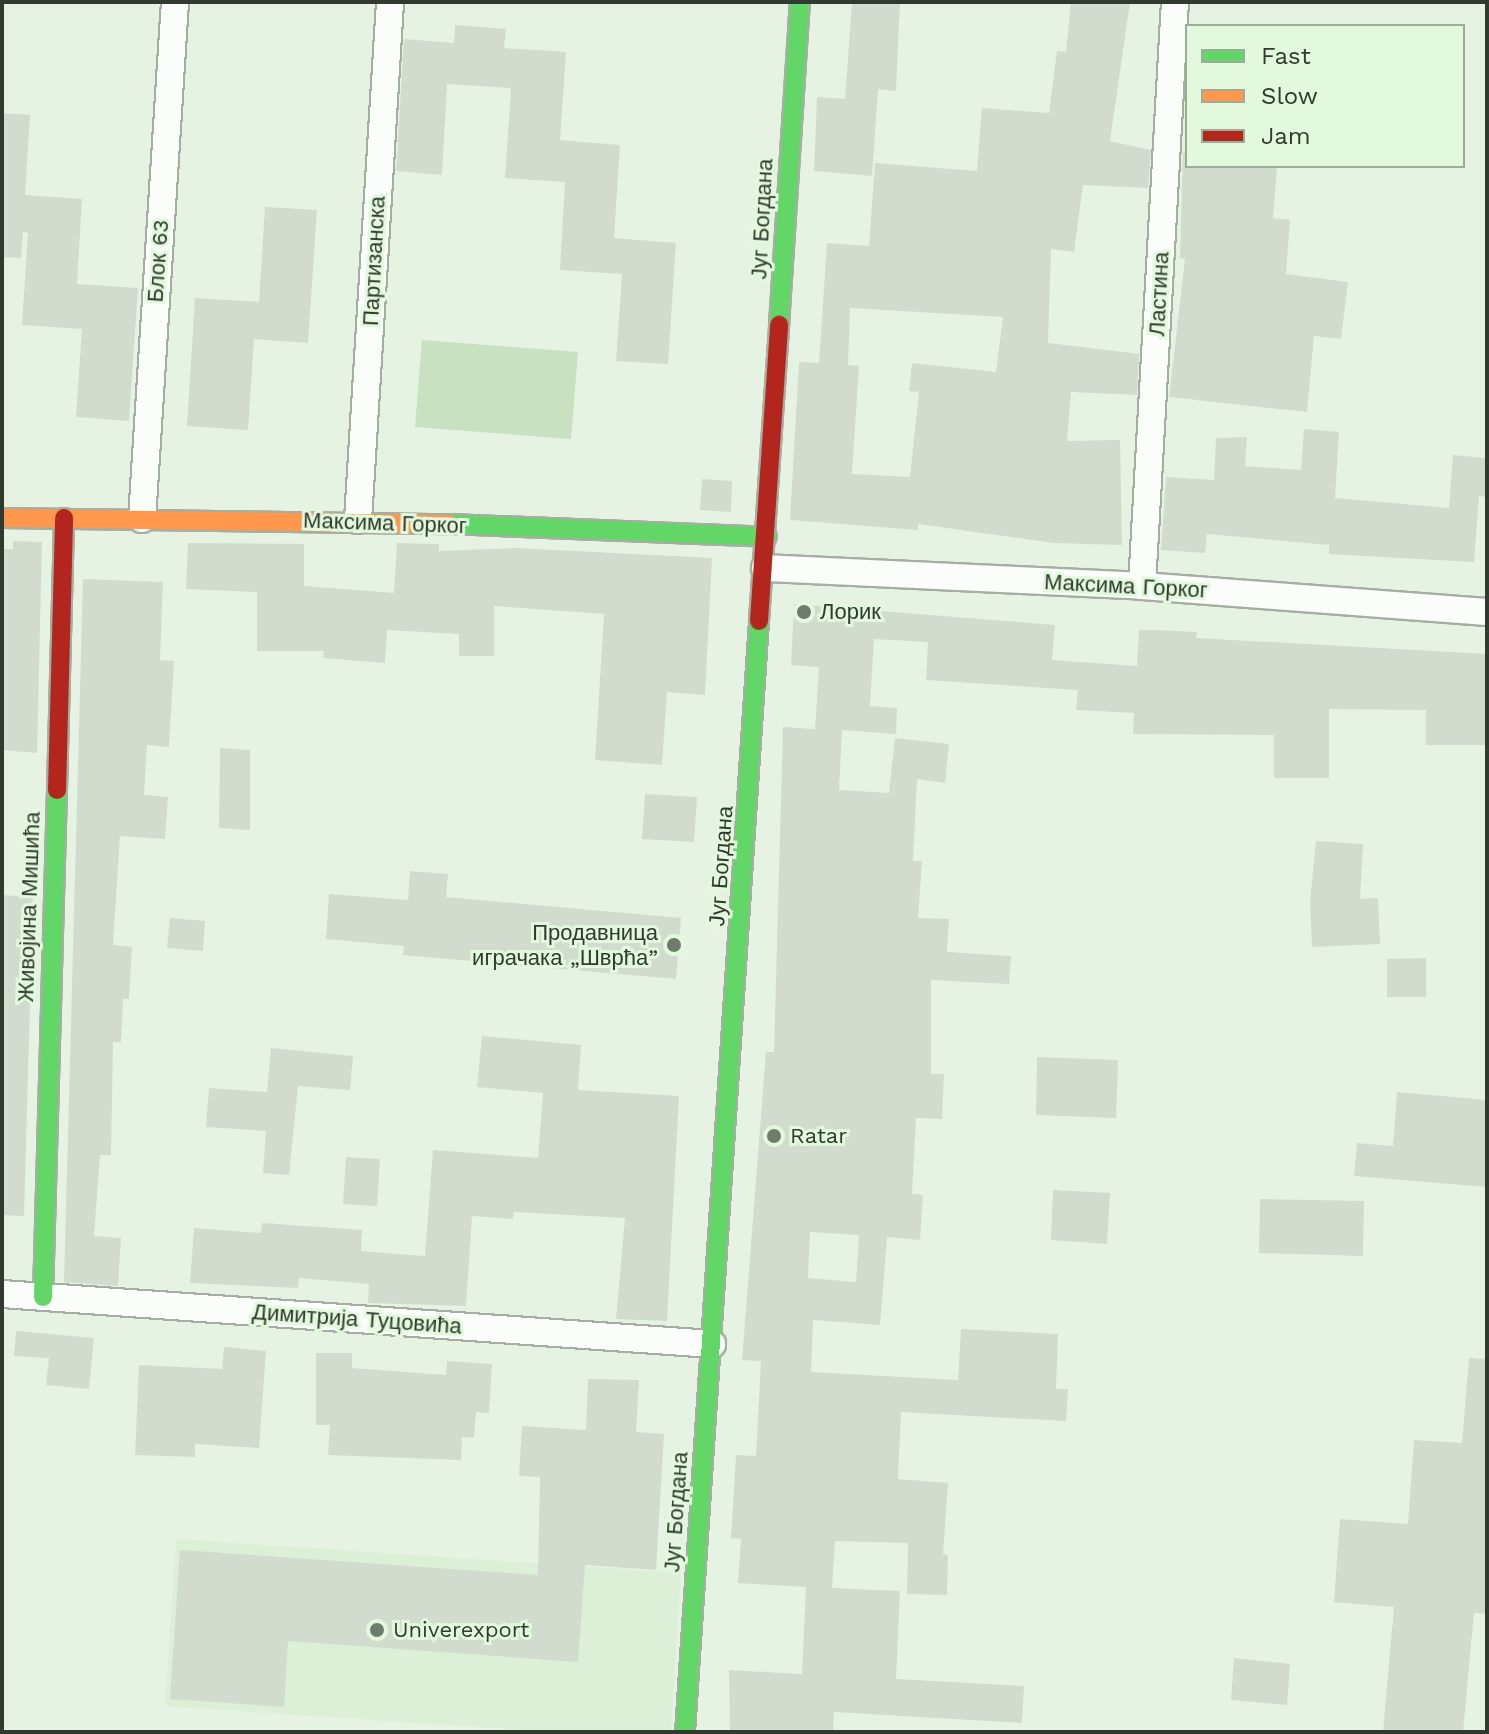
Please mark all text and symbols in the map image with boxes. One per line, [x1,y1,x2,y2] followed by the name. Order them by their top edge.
[1185,24,1465,168] legend
[1261,42,1311,70] text: Fast
[1261,82,1318,110] text: Slow
[1261,122,1311,150] text: Jam
[746,158,778,280] street label: Југ Богдана
[357,195,391,327] street label: Партизанска
[142,219,174,303] street label: Блок 63
[1144,251,1174,337] street label: Ластина
[303,507,467,539] street label: Максима Горког
[1043,569,1209,603] street label: Максима Горког
[820,599,881,625] place label: Лорик
[795,603,813,621] marker: Лорик
[704,805,738,927] street label: Југ Богдана
[12,811,46,1003] street label: Живојина Мишића
[472,919,658,970] place label: Продавница играчака „Шврћа”
[665,936,683,954] marker: Продавница играчака „Шврћа”
[790,1123,847,1149] place label: Ratar
[765,1127,783,1145] marker: Ratar
[251,1299,463,1339] street label: Димитрија Туцовића
[659,1451,693,1573] street label: Југ Богдана
[393,1617,529,1643] place label: Univerexport
[368,1621,386,1639] marker: Univerexport

